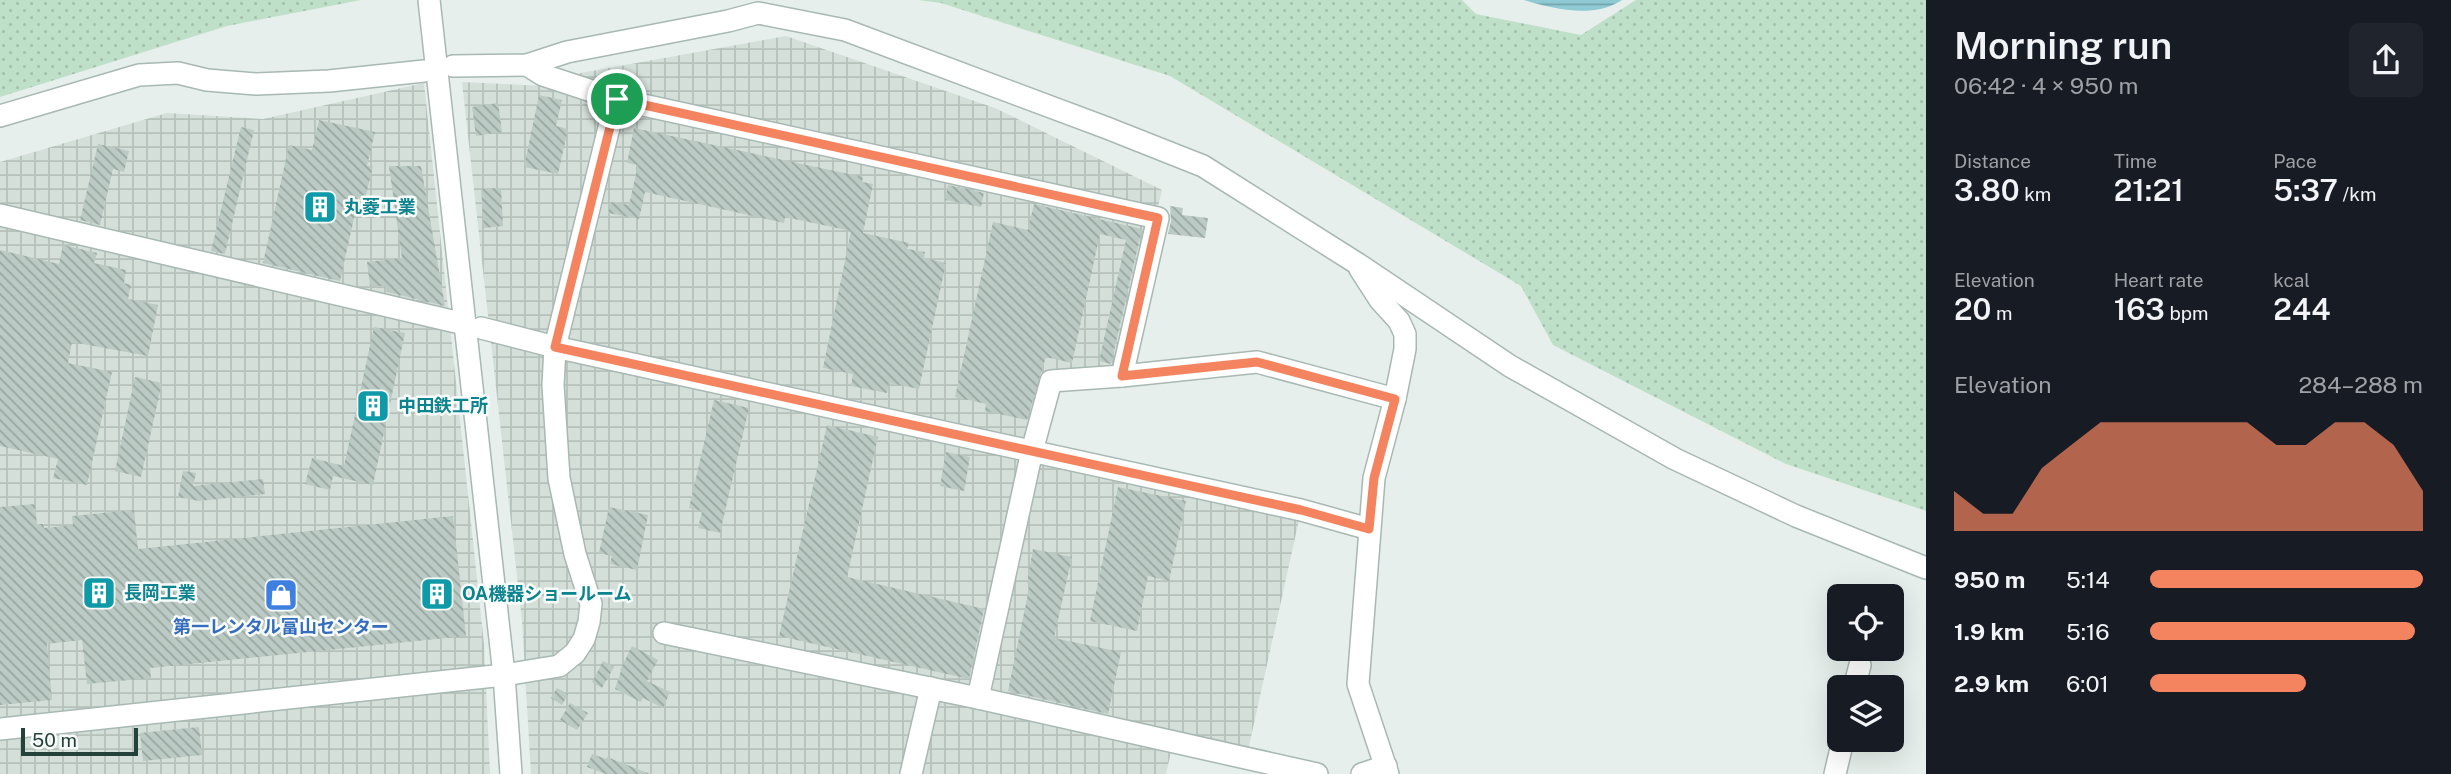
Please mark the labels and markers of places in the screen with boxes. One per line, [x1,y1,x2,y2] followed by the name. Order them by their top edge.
[587,69,647,129] pin
[301,188,339,226] building icon: 丸菱工業
[344,196,416,217] place label: 丸菱工業
[354,387,392,425] building icon: 中田鉄工所
[398,395,488,416] place label: 中田鉄工所
[80,574,118,612] building icon: 長岡工業
[418,575,456,613] building icon: OA機器ショールーム
[262,576,300,614] shop icon: 第一レンタル富山センター
[124,582,196,603] place label: 長岡工業
[462,583,632,604] place label: OA機器ショールーム
[173,616,389,637] place label: 第一レンタル富山センター

